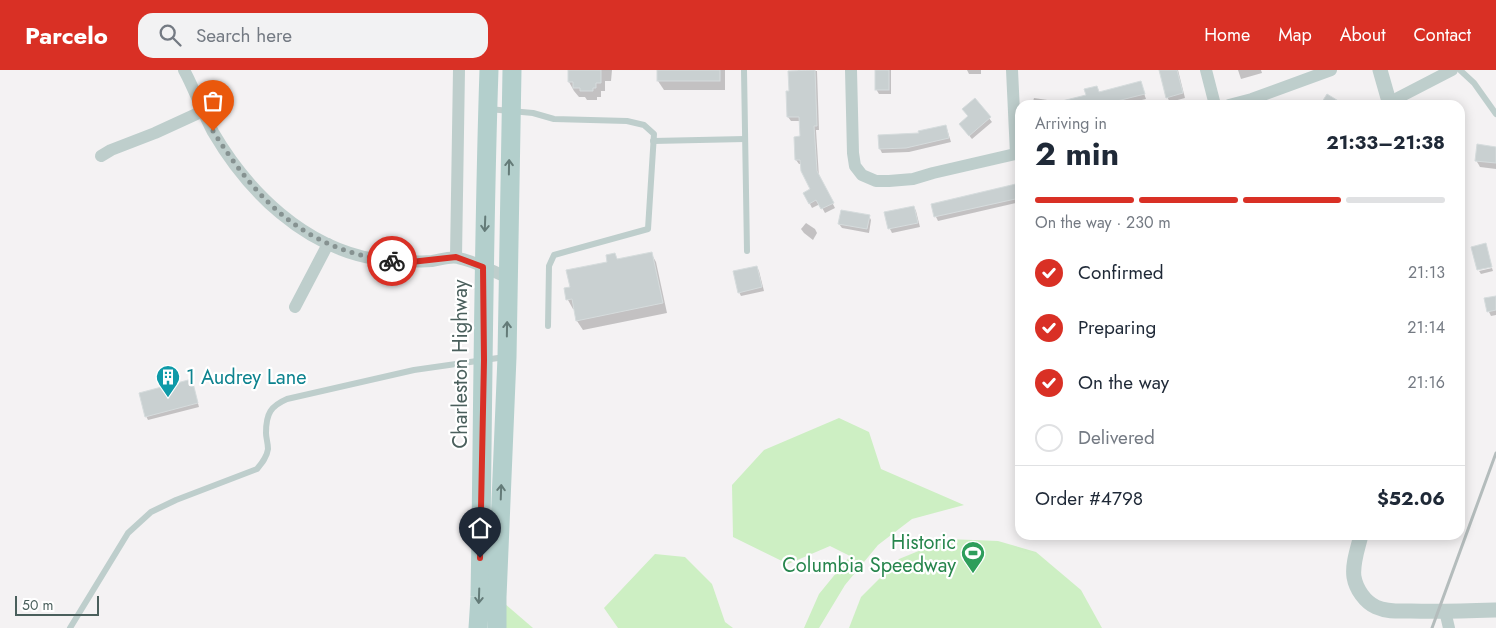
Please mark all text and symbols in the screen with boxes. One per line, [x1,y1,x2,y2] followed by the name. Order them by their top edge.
[138,13,488,58] search box
[25,18,108,53] text: Parcelo
[156,21,184,49] icon: search
[196,22,292,49] text: Search here
[1204,22,1250,48] text: Home
[1278,22,1312,48] text: Map
[1340,22,1385,48] text: About
[1413,22,1471,48] text: Contact
[192,80,234,131] pin
[199,87,227,115] icon: bag
[1035,112,1107,135] text: Arriving in
[1326,129,1445,156] text: 21:33–21:38
[1035,131,1119,177] text: 2 min
[504,159,514,176] one-way arrow
[1035,211,1171,234] text: On the way · 230 m
[480,215,489,231] one-way arrow
[367,236,417,286] courier
[378,247,406,275] icon: bike
[1035,259,1063,287] icon: check
[1078,259,1164,286] text: Confirmed
[1408,261,1445,284] text: 21:13
[446,279,475,449] street label: Charleston Highway
[1035,314,1063,342] icon: check
[1078,314,1156,341] text: Preparing
[1407,316,1445,339] text: 21:14
[502,322,512,338] one-way arrow
[186,363,306,392] place label: 1 Audrey Lane
[155,364,181,398] building icon: 1 Audrey Lane
[1035,369,1063,397] icon: check
[1078,369,1169,396] text: On the way
[1407,371,1445,394] text: 21:16
[1078,424,1155,451] text: Delivered
[496,484,506,500] one-way arrow
[1035,485,1143,512] text: Order #4798
[1377,485,1445,512] text: $52.06
[459,507,501,558] pin
[466,514,494,542] icon: home
[782,528,956,580] place label: Historic Columbia Speedway
[960,540,986,574] sports icon: Historic Columbia Speedway
[475,588,484,604] one-way arrow
[15,593,99,616] scale bar
[22,595,53,615] text: 50 m

